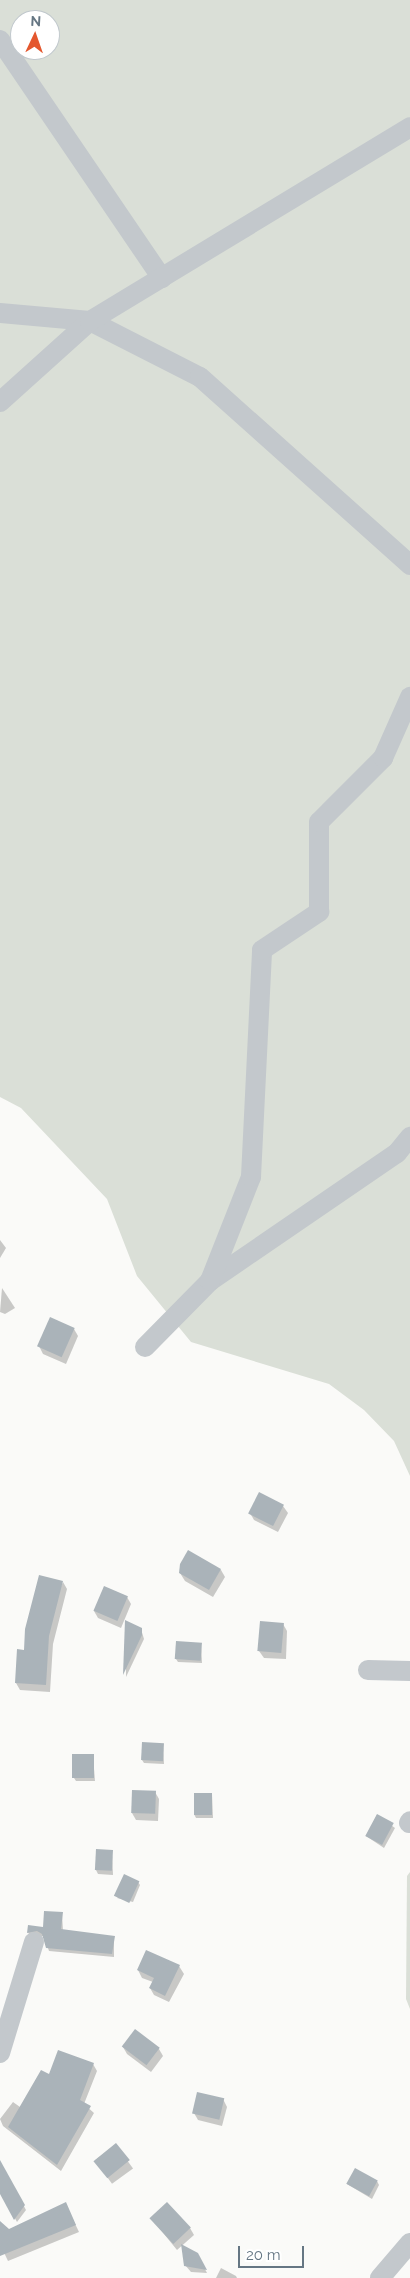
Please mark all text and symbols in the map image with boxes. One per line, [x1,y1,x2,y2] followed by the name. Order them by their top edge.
[10,10,60,60] north arrow
[30,13,41,29] text: N
[240,2236,306,2268] scale bar
[246,2246,281,2264] text: 20 m

